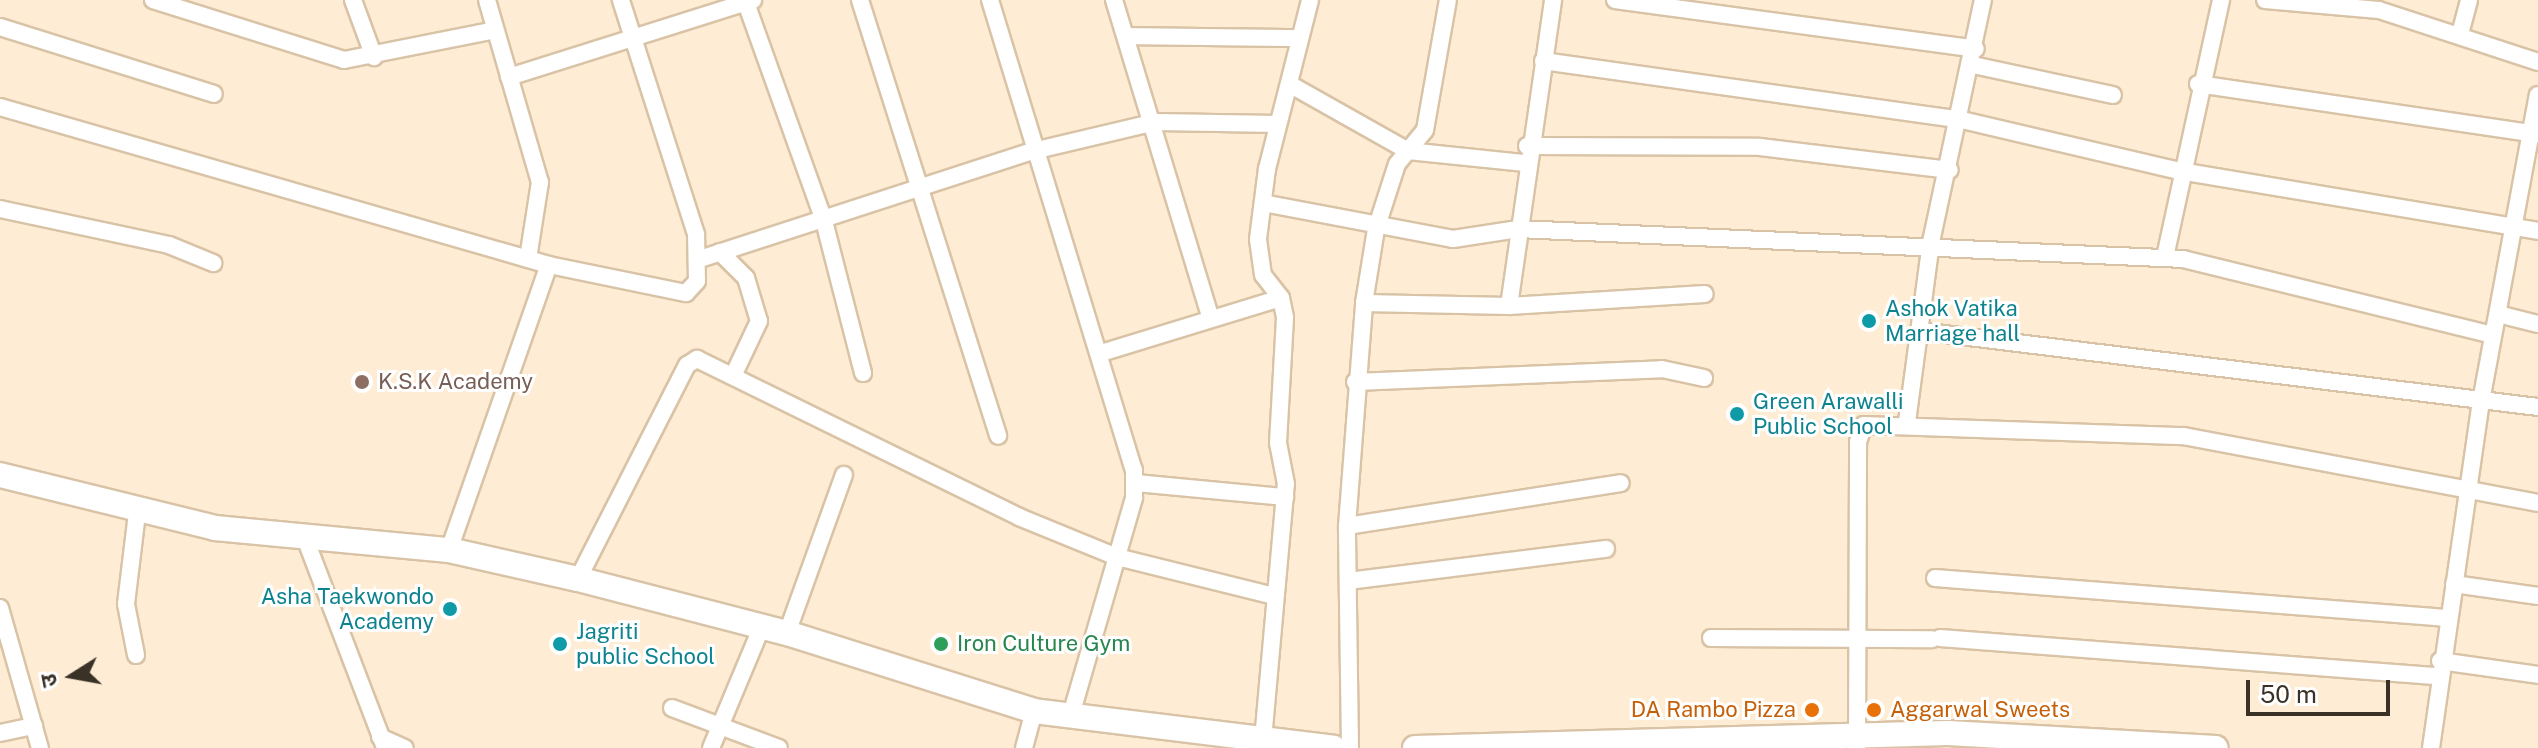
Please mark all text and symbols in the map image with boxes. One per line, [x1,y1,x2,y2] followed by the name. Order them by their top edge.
[1885,295,2020,346] place label: Ashok Vatika Marriage hall
[1860,312,1878,330] marker: Ashok Vatika Marriage hall
[378,369,533,395] place label: K.S.K Academy
[353,373,371,391] marker: K.S.K Academy
[1753,388,1904,440] place label: Green Arawalli Public School
[1728,405,1746,423] marker: Green Arawalli Public School
[261,583,434,634] place label: Asha Taekwondo Academy
[441,600,459,618] marker: Asha Taekwondo Academy
[576,618,715,670] place label: Jagriti public School
[957,631,1131,657] place label: Iron Culture Gym
[551,635,569,653] marker: Jagriti public School
[932,635,950,653] marker: Iron Culture Gym
[32,636,112,716] north arrow
[2250,664,2394,714] scale bar
[34,672,62,689] text: उ
[2260,680,2317,708] text: 50 m
[1631,697,1796,723] place label: DA Rambo Pizza
[1890,697,2070,723] place label: Aggarwal Sweets
[1803,701,1821,719] marker: DA Rambo Pizza
[1865,701,1883,719] marker: Aggarwal Sweets

